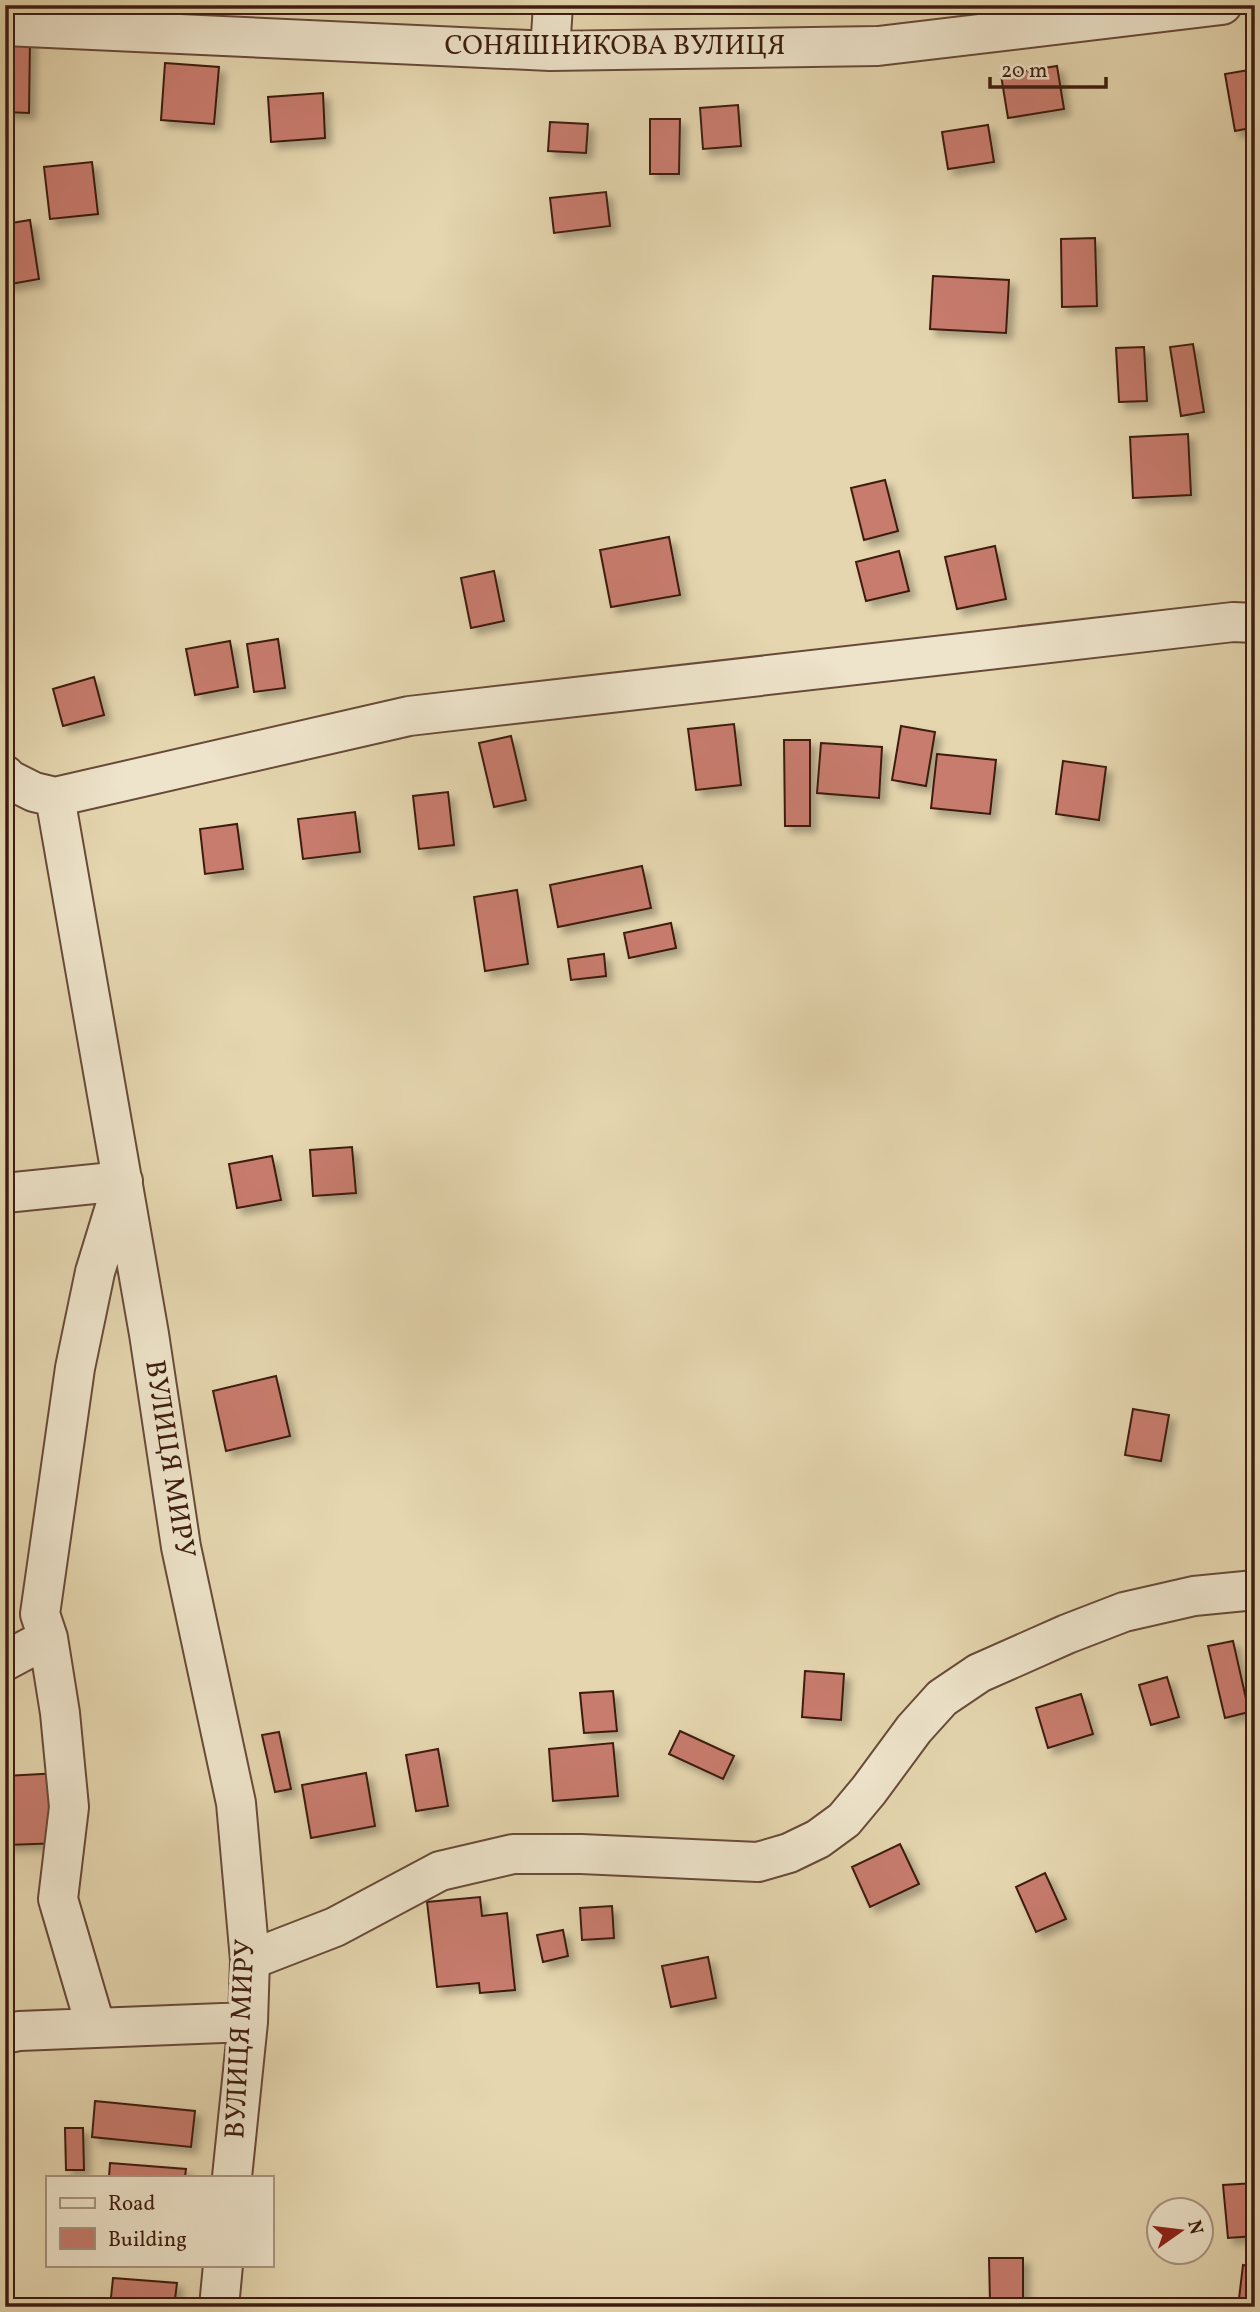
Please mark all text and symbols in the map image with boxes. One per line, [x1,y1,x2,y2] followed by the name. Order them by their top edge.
[445,27,785,66] street label: СОНЯШНИКОВА ВУЛИЦЯ
[990,46,1106,90] scale bar
[1001,57,1047,86] text: 20 m
[134,1357,204,1561] street label: ВУЛИЦЯ МИРУ
[216,1938,266,2140] street label: ВУЛИЦЯ МИРУ
[46,2176,273,2266] legend
[108,2190,155,2219] text: Road
[1144,2196,1214,2266] north arrow
[1180,2218,1209,2237] text: N
[108,2226,187,2255] text: Building

